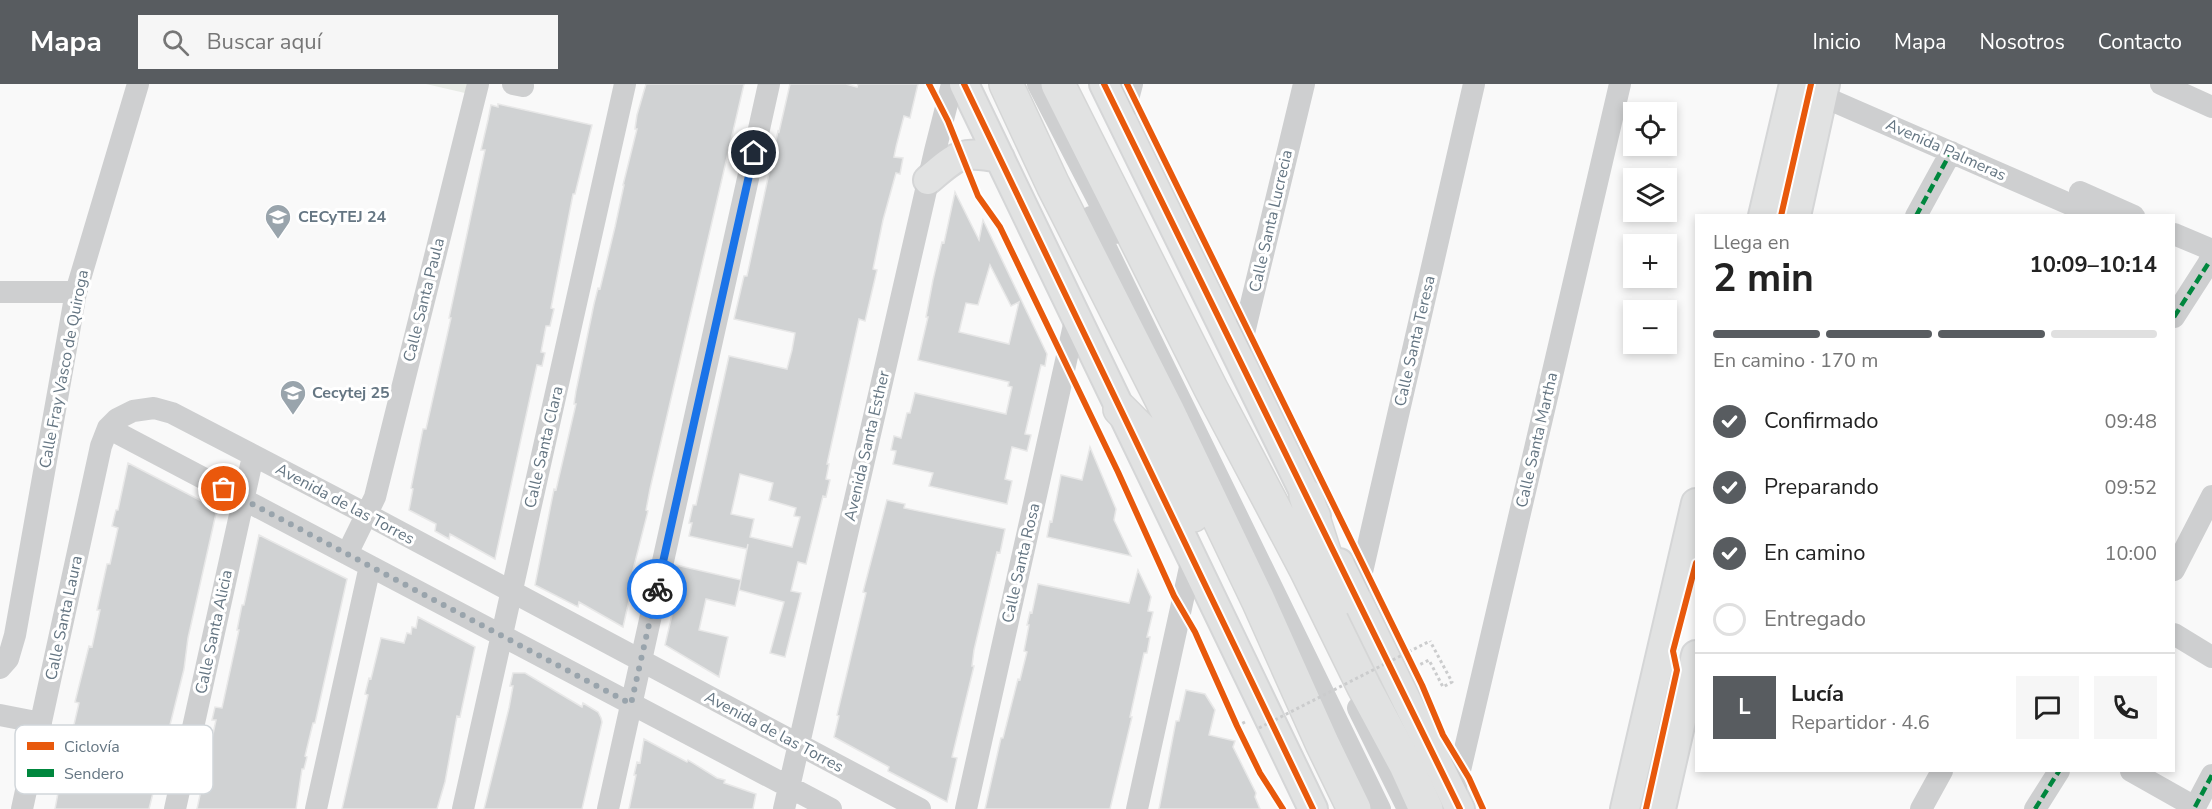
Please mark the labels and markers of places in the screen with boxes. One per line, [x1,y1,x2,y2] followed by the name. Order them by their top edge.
[728,127,779,178] pin
[263,202,293,240] school or university icon: CECyTEJ 24
[298,206,387,228] place label: CECyTEJ 24
[278,378,308,416] school or university icon: Cecytej 25
[312,382,390,404] place label: Cecytej 25
[198,463,249,514] pin

